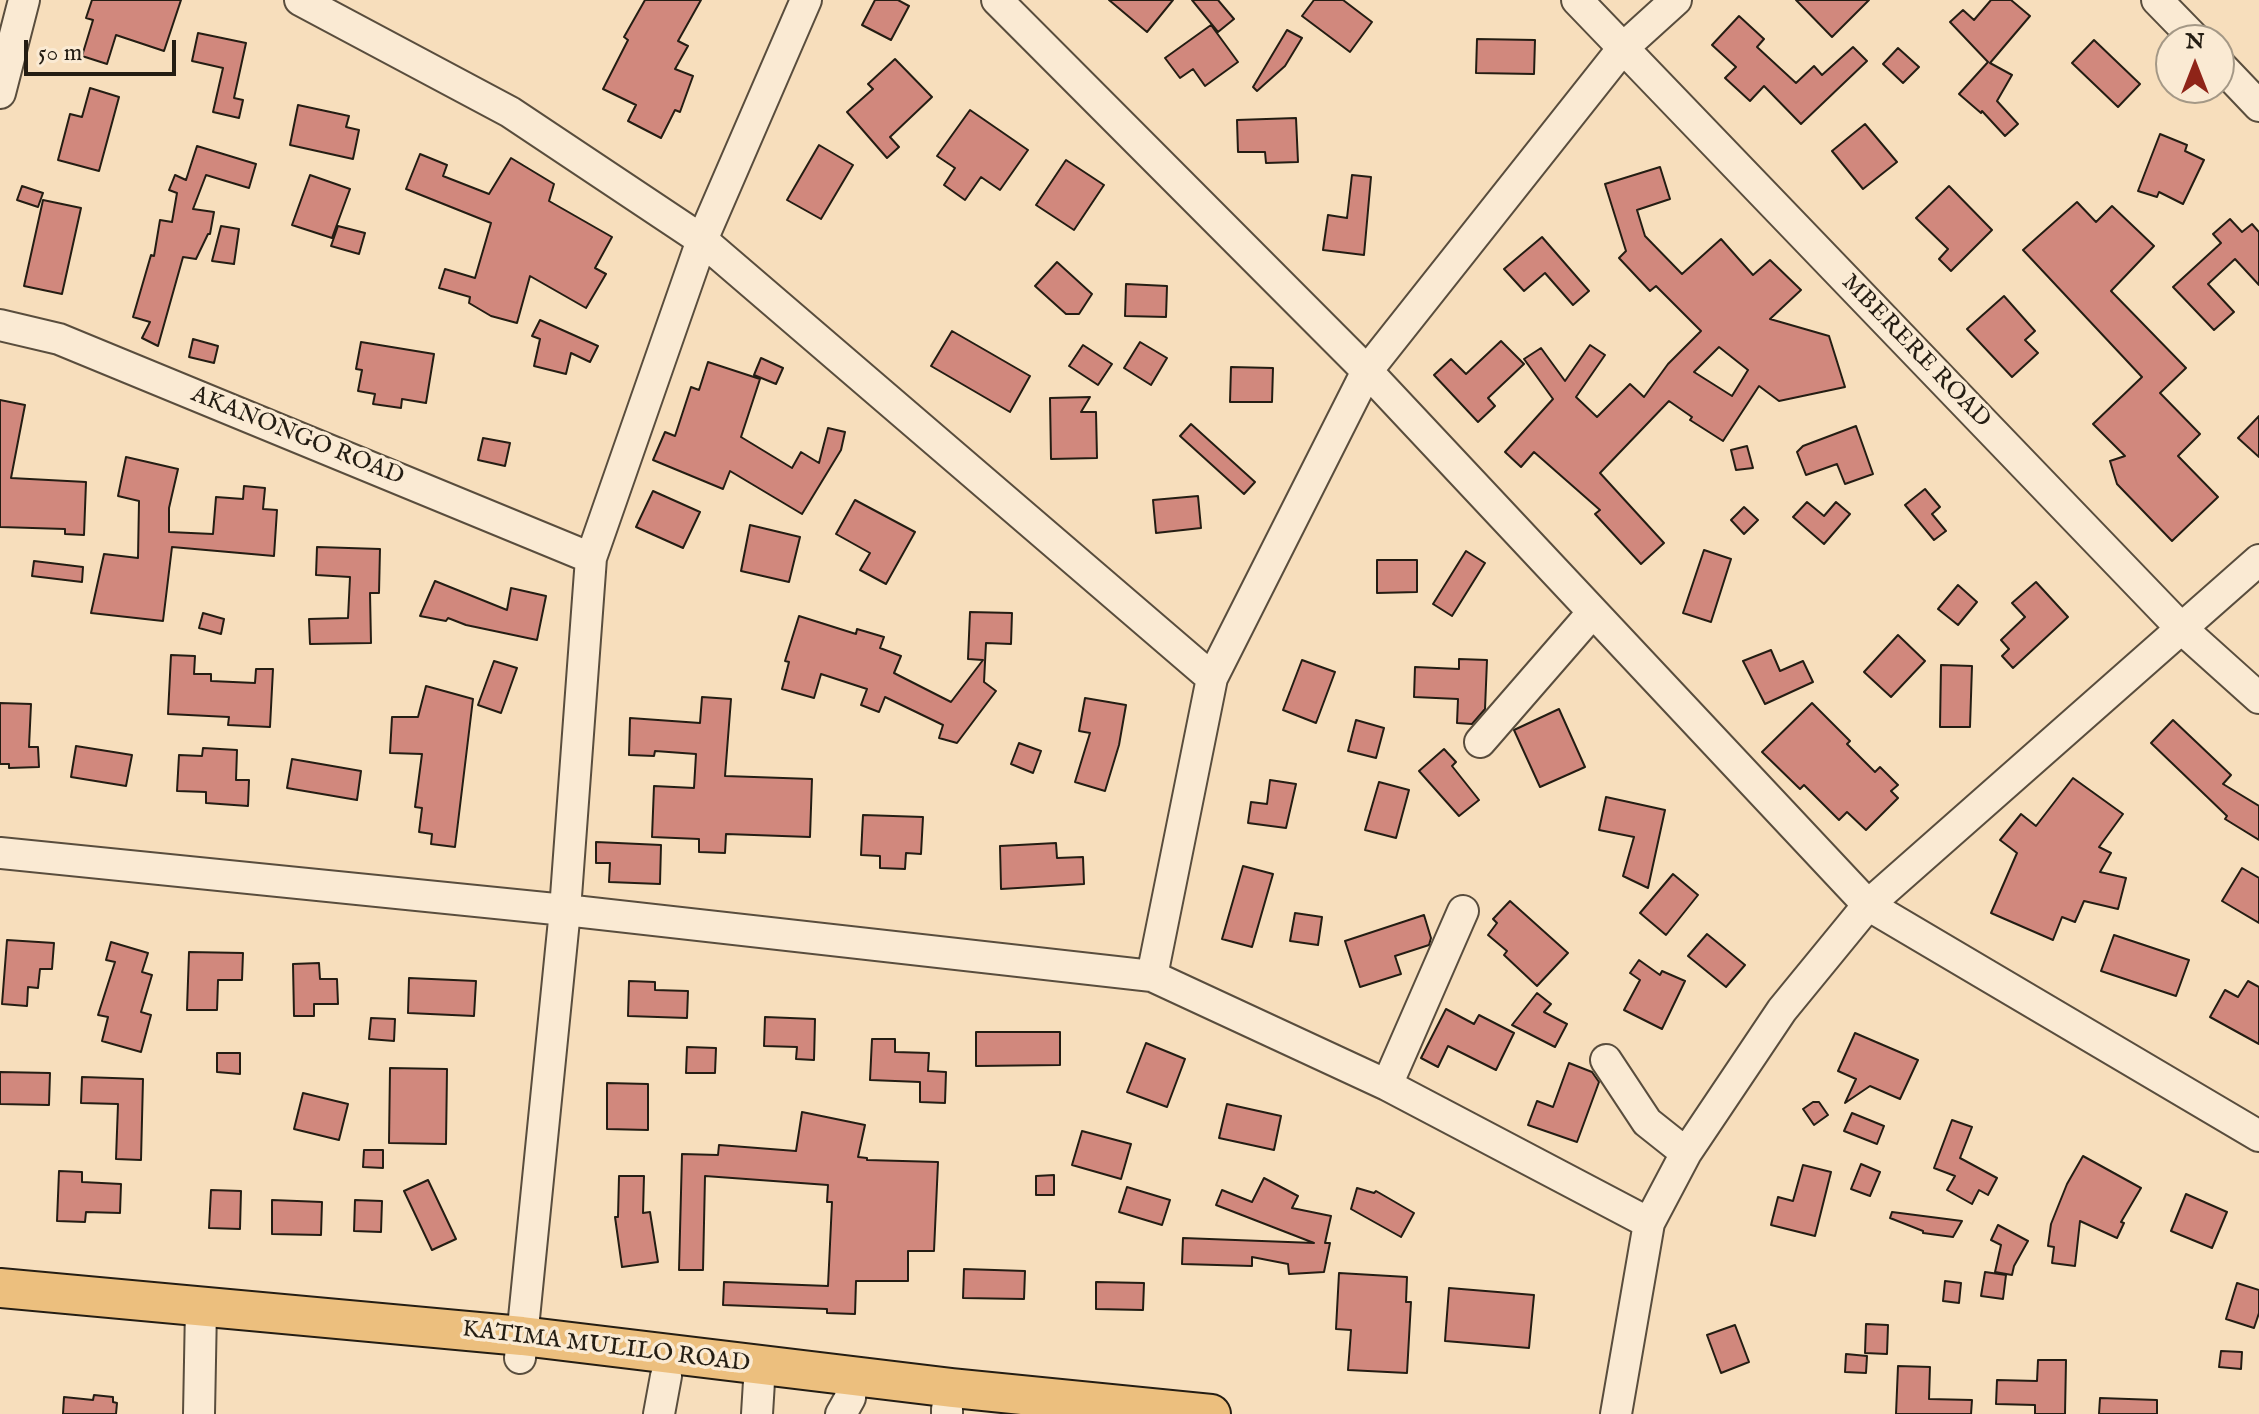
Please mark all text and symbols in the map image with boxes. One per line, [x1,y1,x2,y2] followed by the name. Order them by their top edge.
[28,24,180,74] scale bar
[2155,24,2235,104] north arrow
[2185,28,2205,56] text: N
[38,38,82,69] text: 50 m
[1834,269,1996,435] street label: MBERERE ROAD
[186,381,408,493] street label: AKANONGO ROAD
[460,1316,752,1380] street label: KATIMA MULILO ROAD

